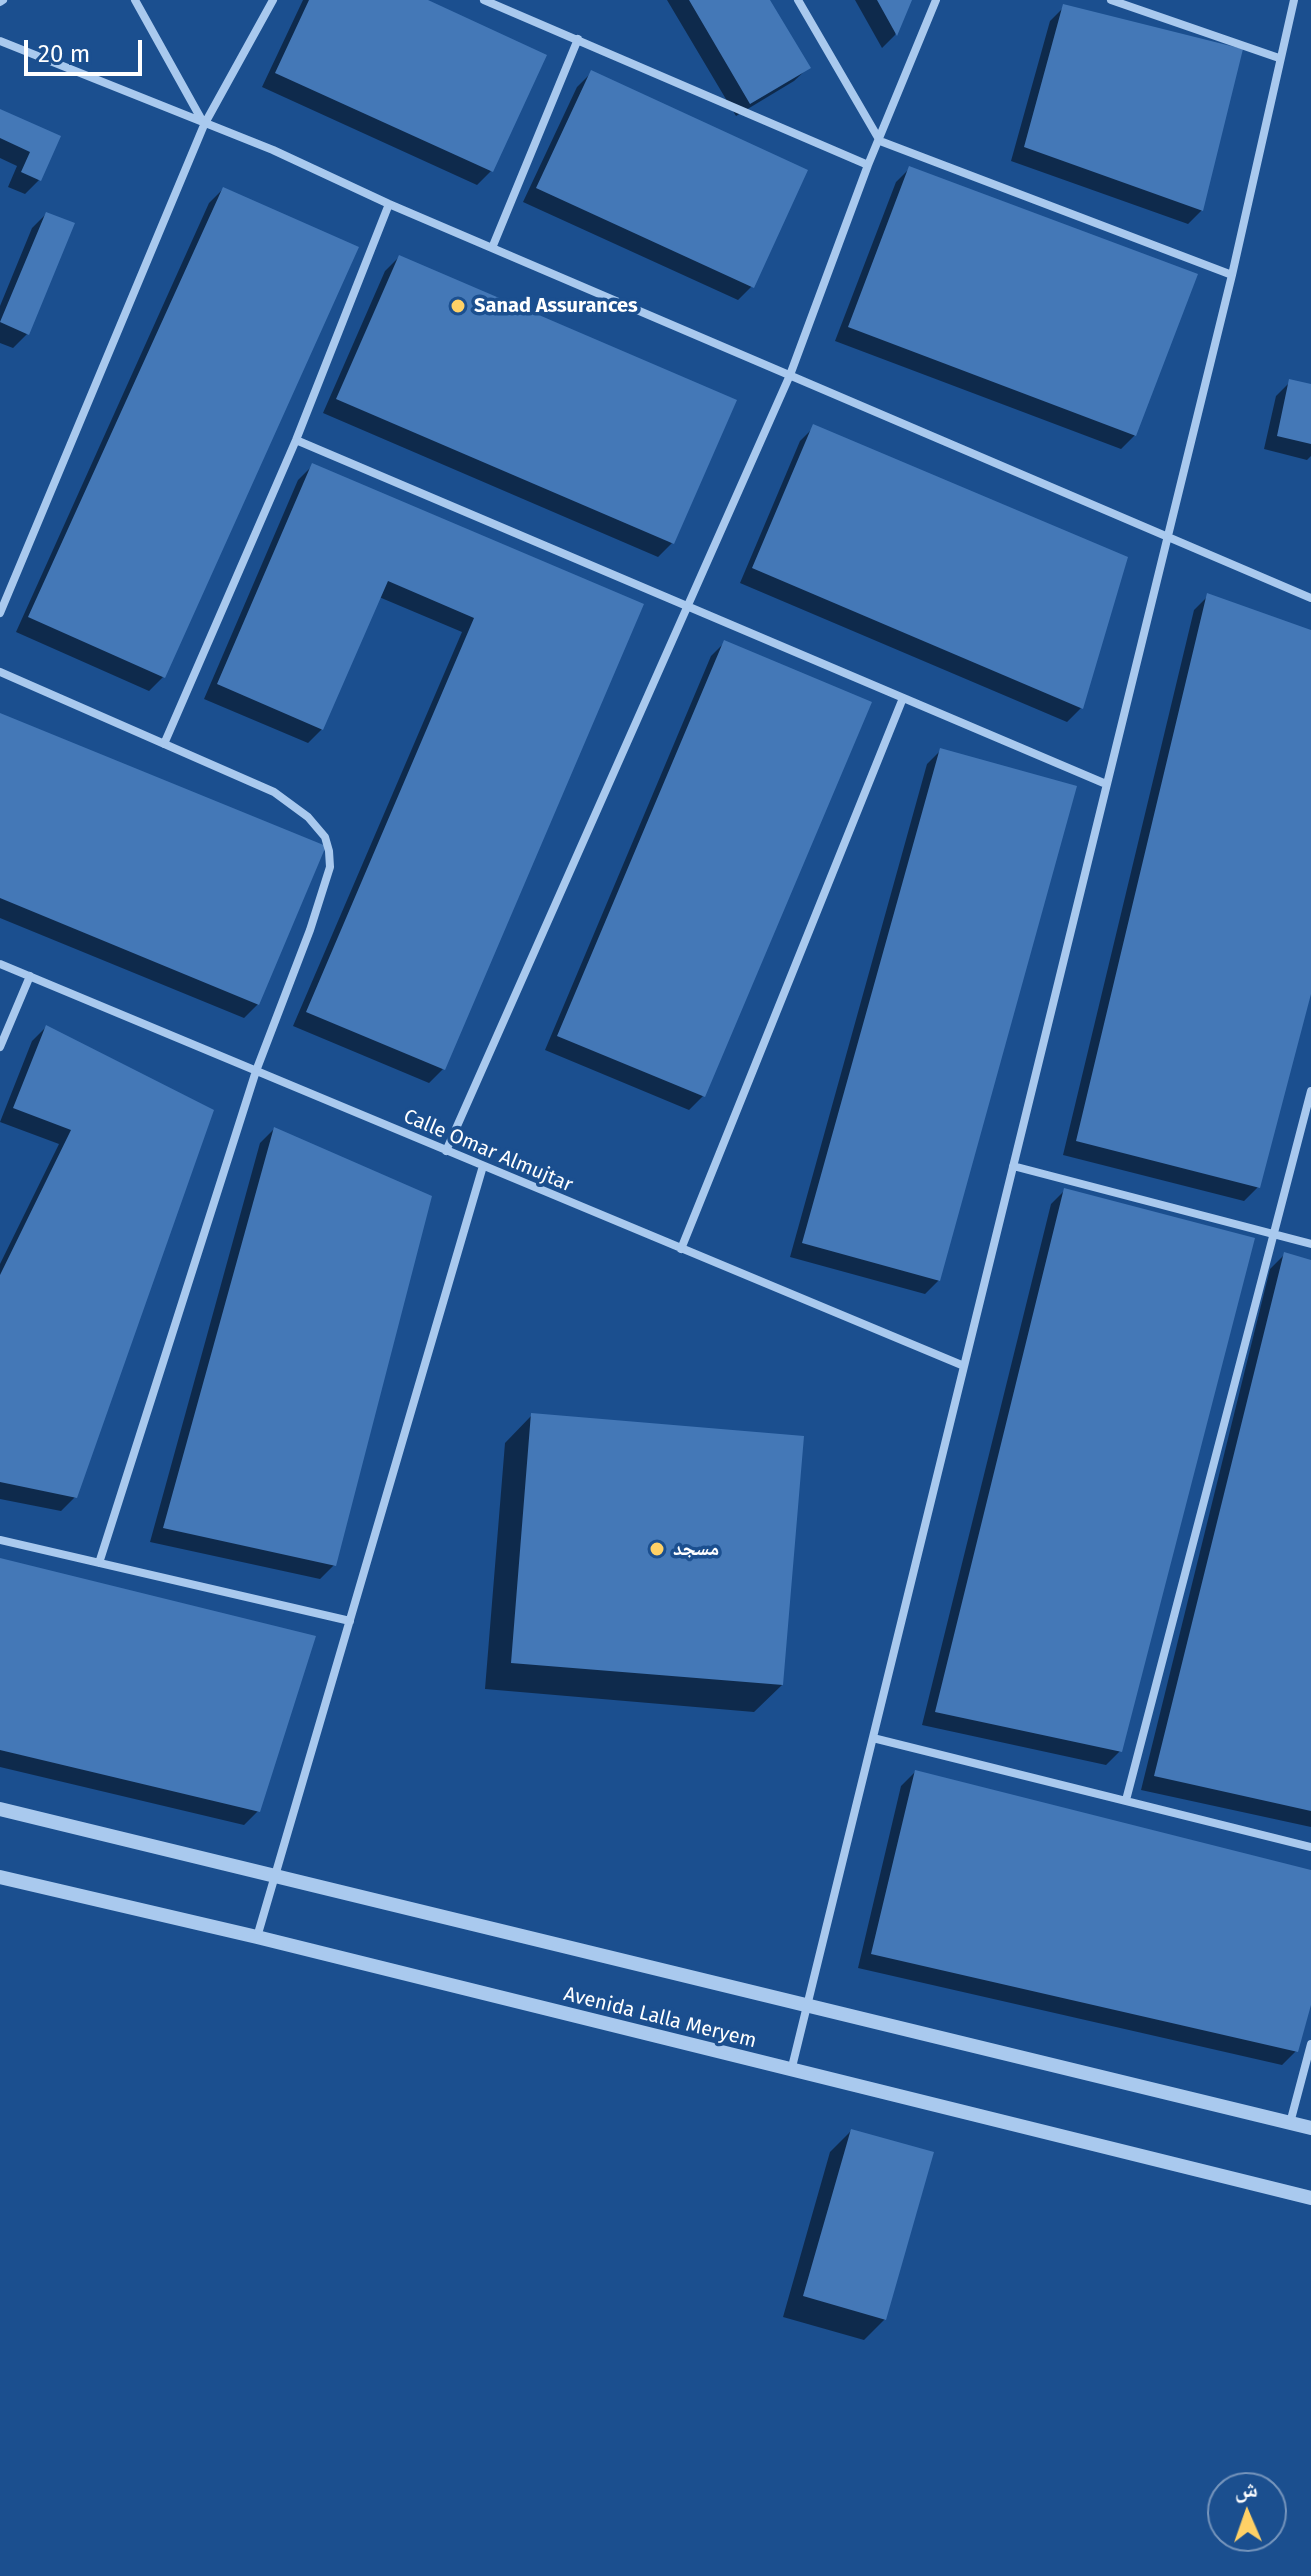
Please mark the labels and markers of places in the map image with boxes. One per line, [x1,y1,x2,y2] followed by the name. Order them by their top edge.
[474,294,638,318] place label: Sanad Assurances
[449,297,467,315] marker: Sanad Assurances
[673,1537,719,1561] place label: مسجد
[648,1540,666,1558] marker: مسجد

